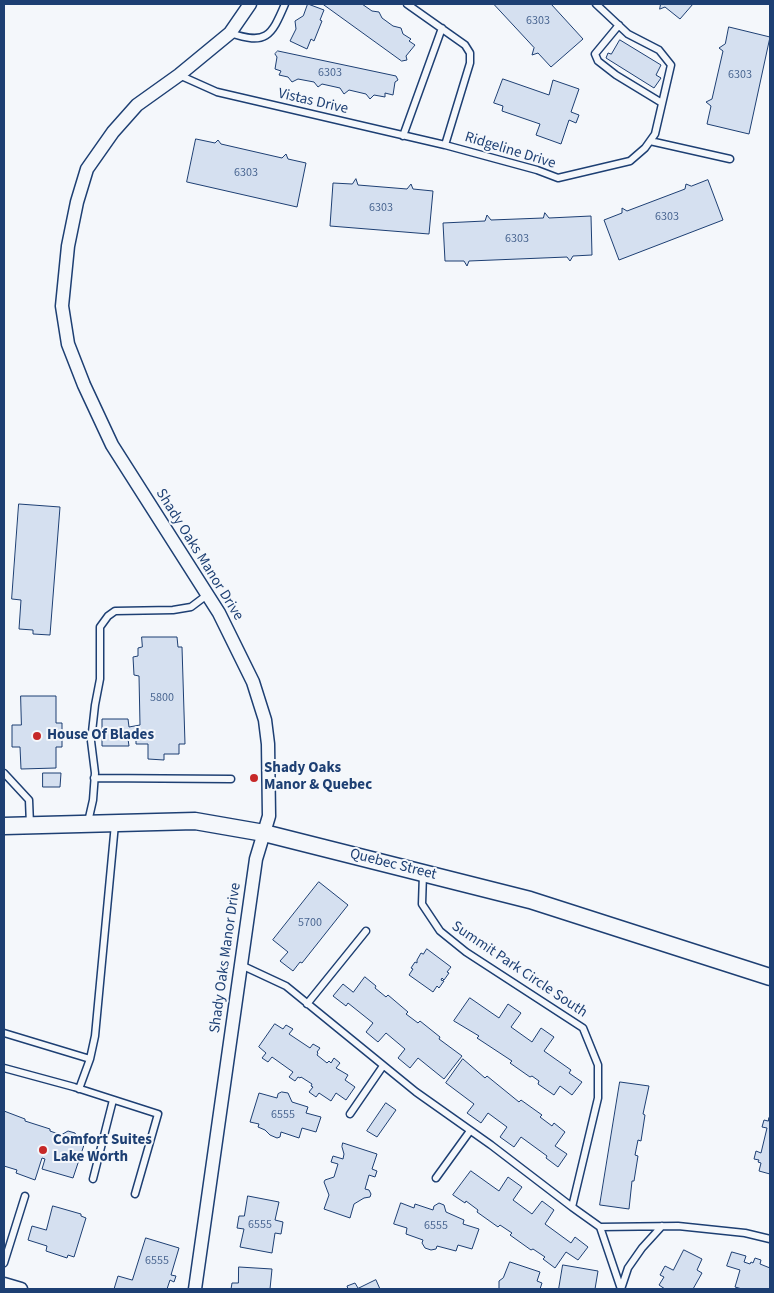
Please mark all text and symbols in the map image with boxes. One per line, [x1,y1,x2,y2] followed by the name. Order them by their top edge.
[526,14,550,28] house number: 6303
[318,66,342,80] house number: 6303
[728,68,752,82] house number: 6303
[276,85,350,119] street label: Vistas Drive
[462,129,558,173] street label: Ridgeline Drive
[234,166,258,180] house number: 6303
[369,201,393,215] house number: 6303
[655,210,679,224] house number: 6303
[505,232,529,246] house number: 6303
[151,486,247,624] street label: Shady Oaks Manor Drive
[150,691,174,705] house number: 5800
[47,727,154,745] place label: House Of Blades
[31,730,43,742] marker: House Of Blades
[264,760,372,795] place label: Shady Oaks Manor & Quebec
[248,772,260,784] marker: Shady Oaks Manor & Quebec
[348,846,438,884] street label: Quebec Street
[207,882,245,1034] street label: Shady Oaks Manor Drive
[298,916,322,930] house number: 5700
[448,918,590,1022] street label: Summit Park Circle South
[271,1108,295,1122] house number: 6555
[53,1132,152,1167] place label: Comfort Suites Lake Worth
[37,1144,49,1156] marker: Comfort Suites Lake Worth
[248,1218,272,1232] house number: 6555
[424,1219,448,1233] house number: 6555
[145,1254,169,1268] house number: 6555

